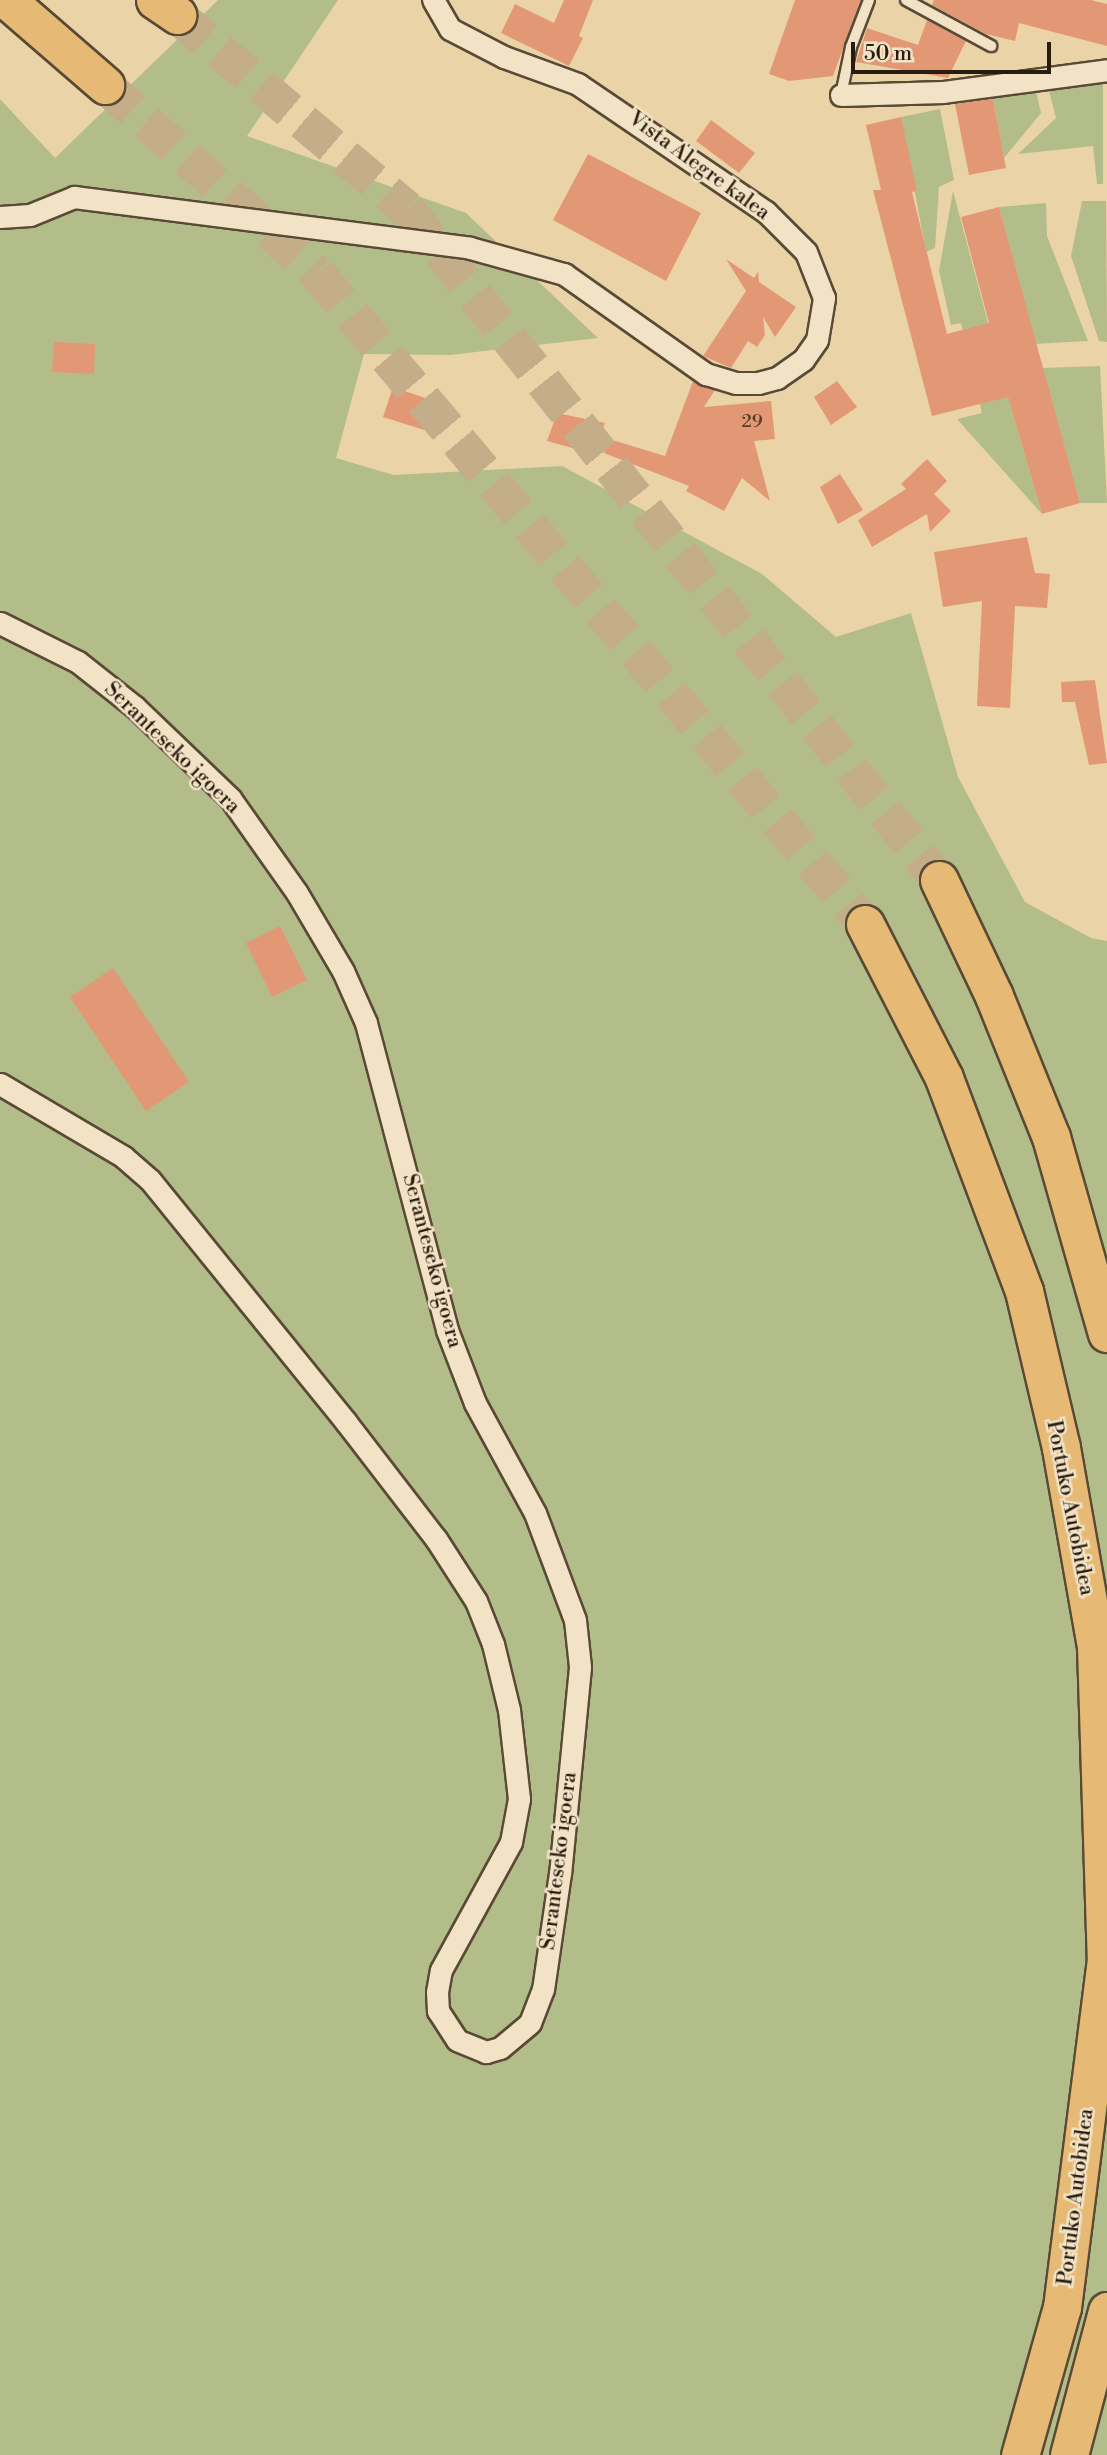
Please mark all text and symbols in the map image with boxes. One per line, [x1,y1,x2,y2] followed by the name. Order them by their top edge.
[855,28,1054,72] scale bar
[864,41,912,67] text: 50 m
[623,106,775,226] street label: Vista Alegre kalea
[741,411,763,433] house number: 29
[99,677,245,819] street label: Seranteseko igoera
[397,1171,467,1351] street label: Seranteseko igoera
[1041,1418,1099,1598] street label: Portuko Autobidea
[536,1771,582,1951] street label: Seranteseko igoera
[1053,2107,1099,2287] street label: Portuko Autobidea

